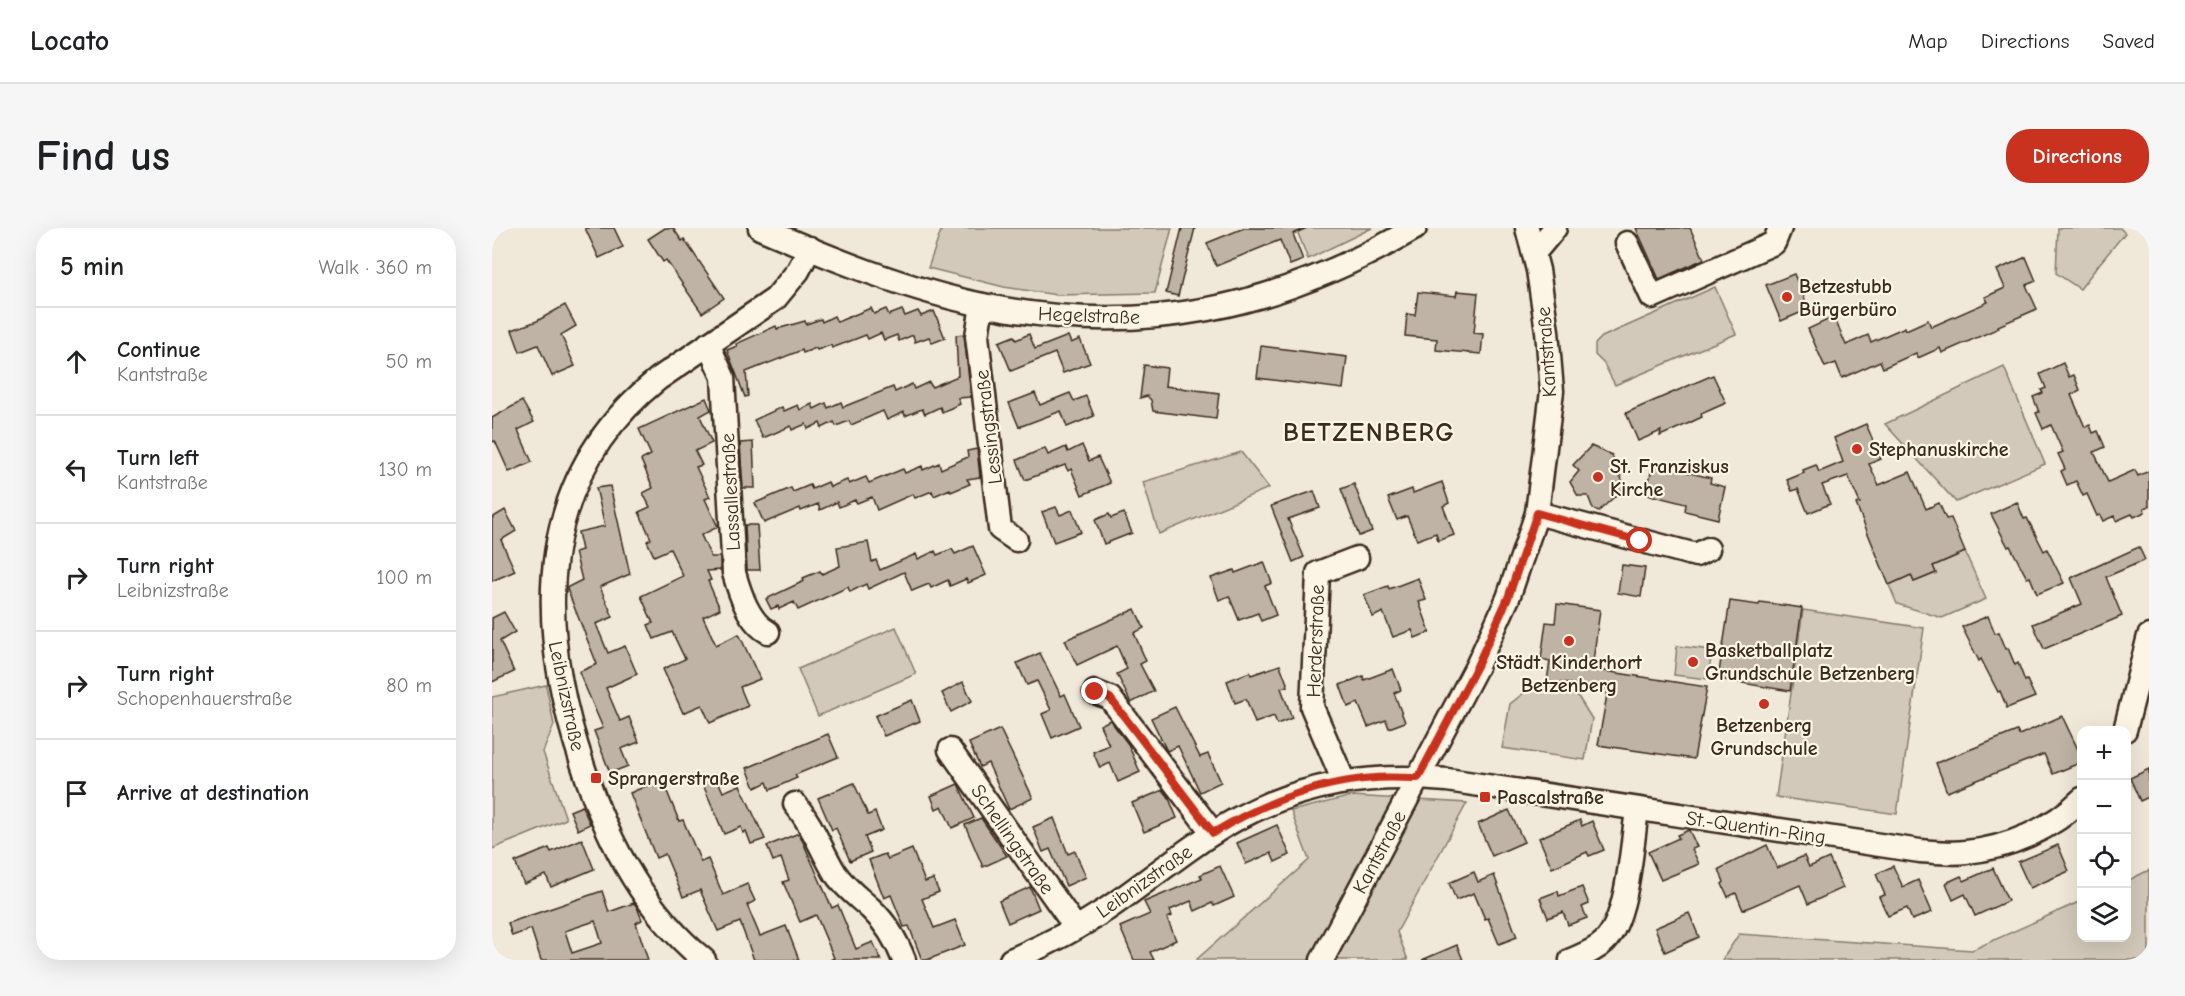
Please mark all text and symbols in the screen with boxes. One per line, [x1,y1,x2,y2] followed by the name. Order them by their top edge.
[30,25,109,57] text: Locato
[1908,29,1948,53] text: Map
[1981,29,2070,53] text: Directions
[2103,29,2155,53] text: Saved
[2006,129,2149,183] button: Directions
[36,132,170,181] text: Find us
[60,252,124,282] text: 5 min
[318,256,432,279] text: Walk · 360 m
[1799,275,1897,321] place label: Betzestubb Bürgerbüro
[1780,290,1794,304] marker: Betzestubb Bürgerbüro
[1038,302,1140,329] street label: Hegelstraße
[1532,306,1561,398] street label: Kantstraße
[117,337,200,363] text: Continue
[60,345,93,378] icon: ahead
[386,350,432,373] text: 50 m
[117,363,208,386] text: Kantstraße
[970,368,1007,485] street label: Lessingstraße
[1283,418,1455,448] district label: BETZENBERG
[716,432,745,552] street label: Lassallestraße
[1869,438,2009,461] place label: Stephanuskirche
[1850,442,1864,456] marker: Stephanuskirche
[117,445,199,471] text: Turn left
[60,453,93,486] icon: left
[1610,455,1729,501] place label: St. Franziskus Kirche
[379,458,432,481] text: 130 m
[1591,470,1605,484] marker: St. Franziskus Kirche
[117,471,208,494] text: Kantstraße
[1626,527,1652,553] route start
[117,553,214,579] text: Turn right
[60,561,93,594] icon: right
[377,566,432,589] text: 100 m
[117,579,229,602] text: Leibnizstraße
[1302,584,1329,698] street label: Herderstraße
[1562,634,1576,648] marker: Städt. Kinderhort Betzenberg
[544,639,589,753] street label: Leibnizstraße
[1705,639,1916,685] place label: Basketballplatz Grundschule Betzenberg
[1496,651,1642,697] place label: Städt. Kinderhort Betzenberg
[1686,655,1700,669] marker: Basketballplatz Grundschule Betzenberg
[117,661,214,687] text: Turn right
[60,669,93,702] icon: right
[386,674,432,697] text: 80 m
[1081,678,1107,704] route end
[117,687,292,710] text: Schopenhauerstraße
[1757,697,1771,711] marker: Betzenberg Grundschule
[1710,714,1818,760] place label: Betzenberg Grundschule
[2077,726,2131,942] map controls
[2077,726,2131,780] button: +
[608,767,740,790] place label: Sprangerstraße
[589,771,603,785] marker: Sprangerstraße
[60,777,93,810] icon: arrive
[117,780,309,806] text: Arrive at destination
[966,780,1059,899] street label: Schellingstraße
[2077,780,2131,834] button: −
[1497,786,1604,809] place label: Pascalstraße
[1478,790,1492,804] marker: Pascalstraße
[1685,806,1827,849] street label: St.-Quentin-Ring
[1348,807,1411,898] street label: Kantstraße
[2077,834,2131,888] button: locate
[1092,840,1197,923] street label: Leibnizstraße
[2077,888,2131,942] button: layers

